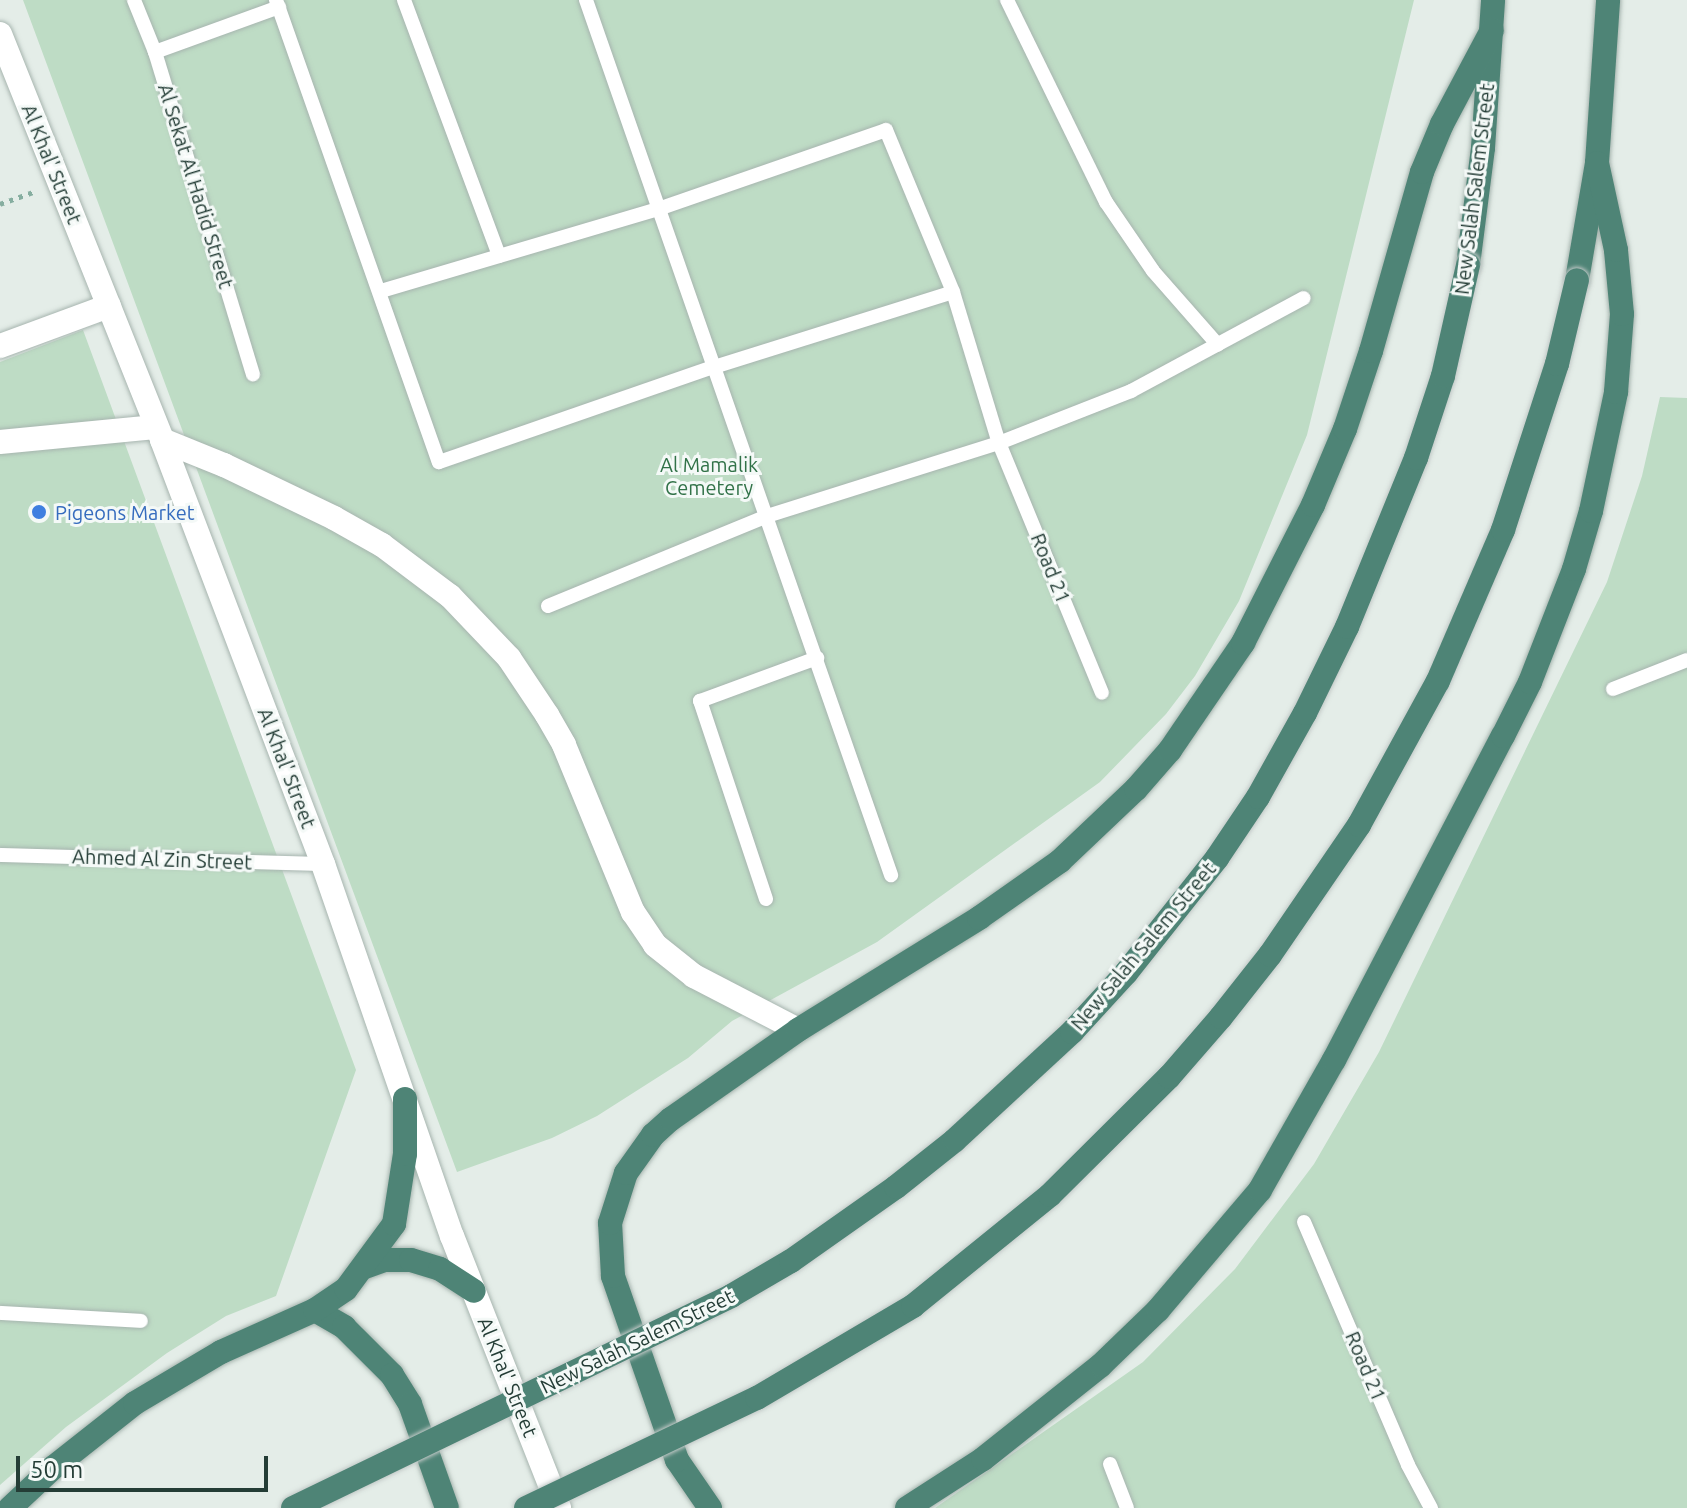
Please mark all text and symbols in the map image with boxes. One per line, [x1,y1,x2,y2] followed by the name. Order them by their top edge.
[153,81,239,291] street label: Al Sekat Al Hadid Street
[1449,82,1499,296] street label: New Salah Salem Street
[17,101,87,227] street label: Al Khal' Street
[660,452,758,499] park label: Al Mamalik Cemetery
[55,500,195,524] place label: Pigeons Market
[30,503,48,521] marker: Pigeons Market
[1026,530,1076,606] street label: Road 21
[253,704,321,832] street label: Al Khal' Street
[72,844,252,874] street label: Ahmed Al Zin Street
[1066,857,1220,1035] street label: New Salah Salem Street
[536,1284,738,1398] street label: New Salah Salem Street
[473,1314,543,1440] street label: Al Khal' Street
[1341,1328,1391,1404] street label: Road 21
[20,1440,272,1490] scale bar
[30,1456,83,1483] text: 50 m

